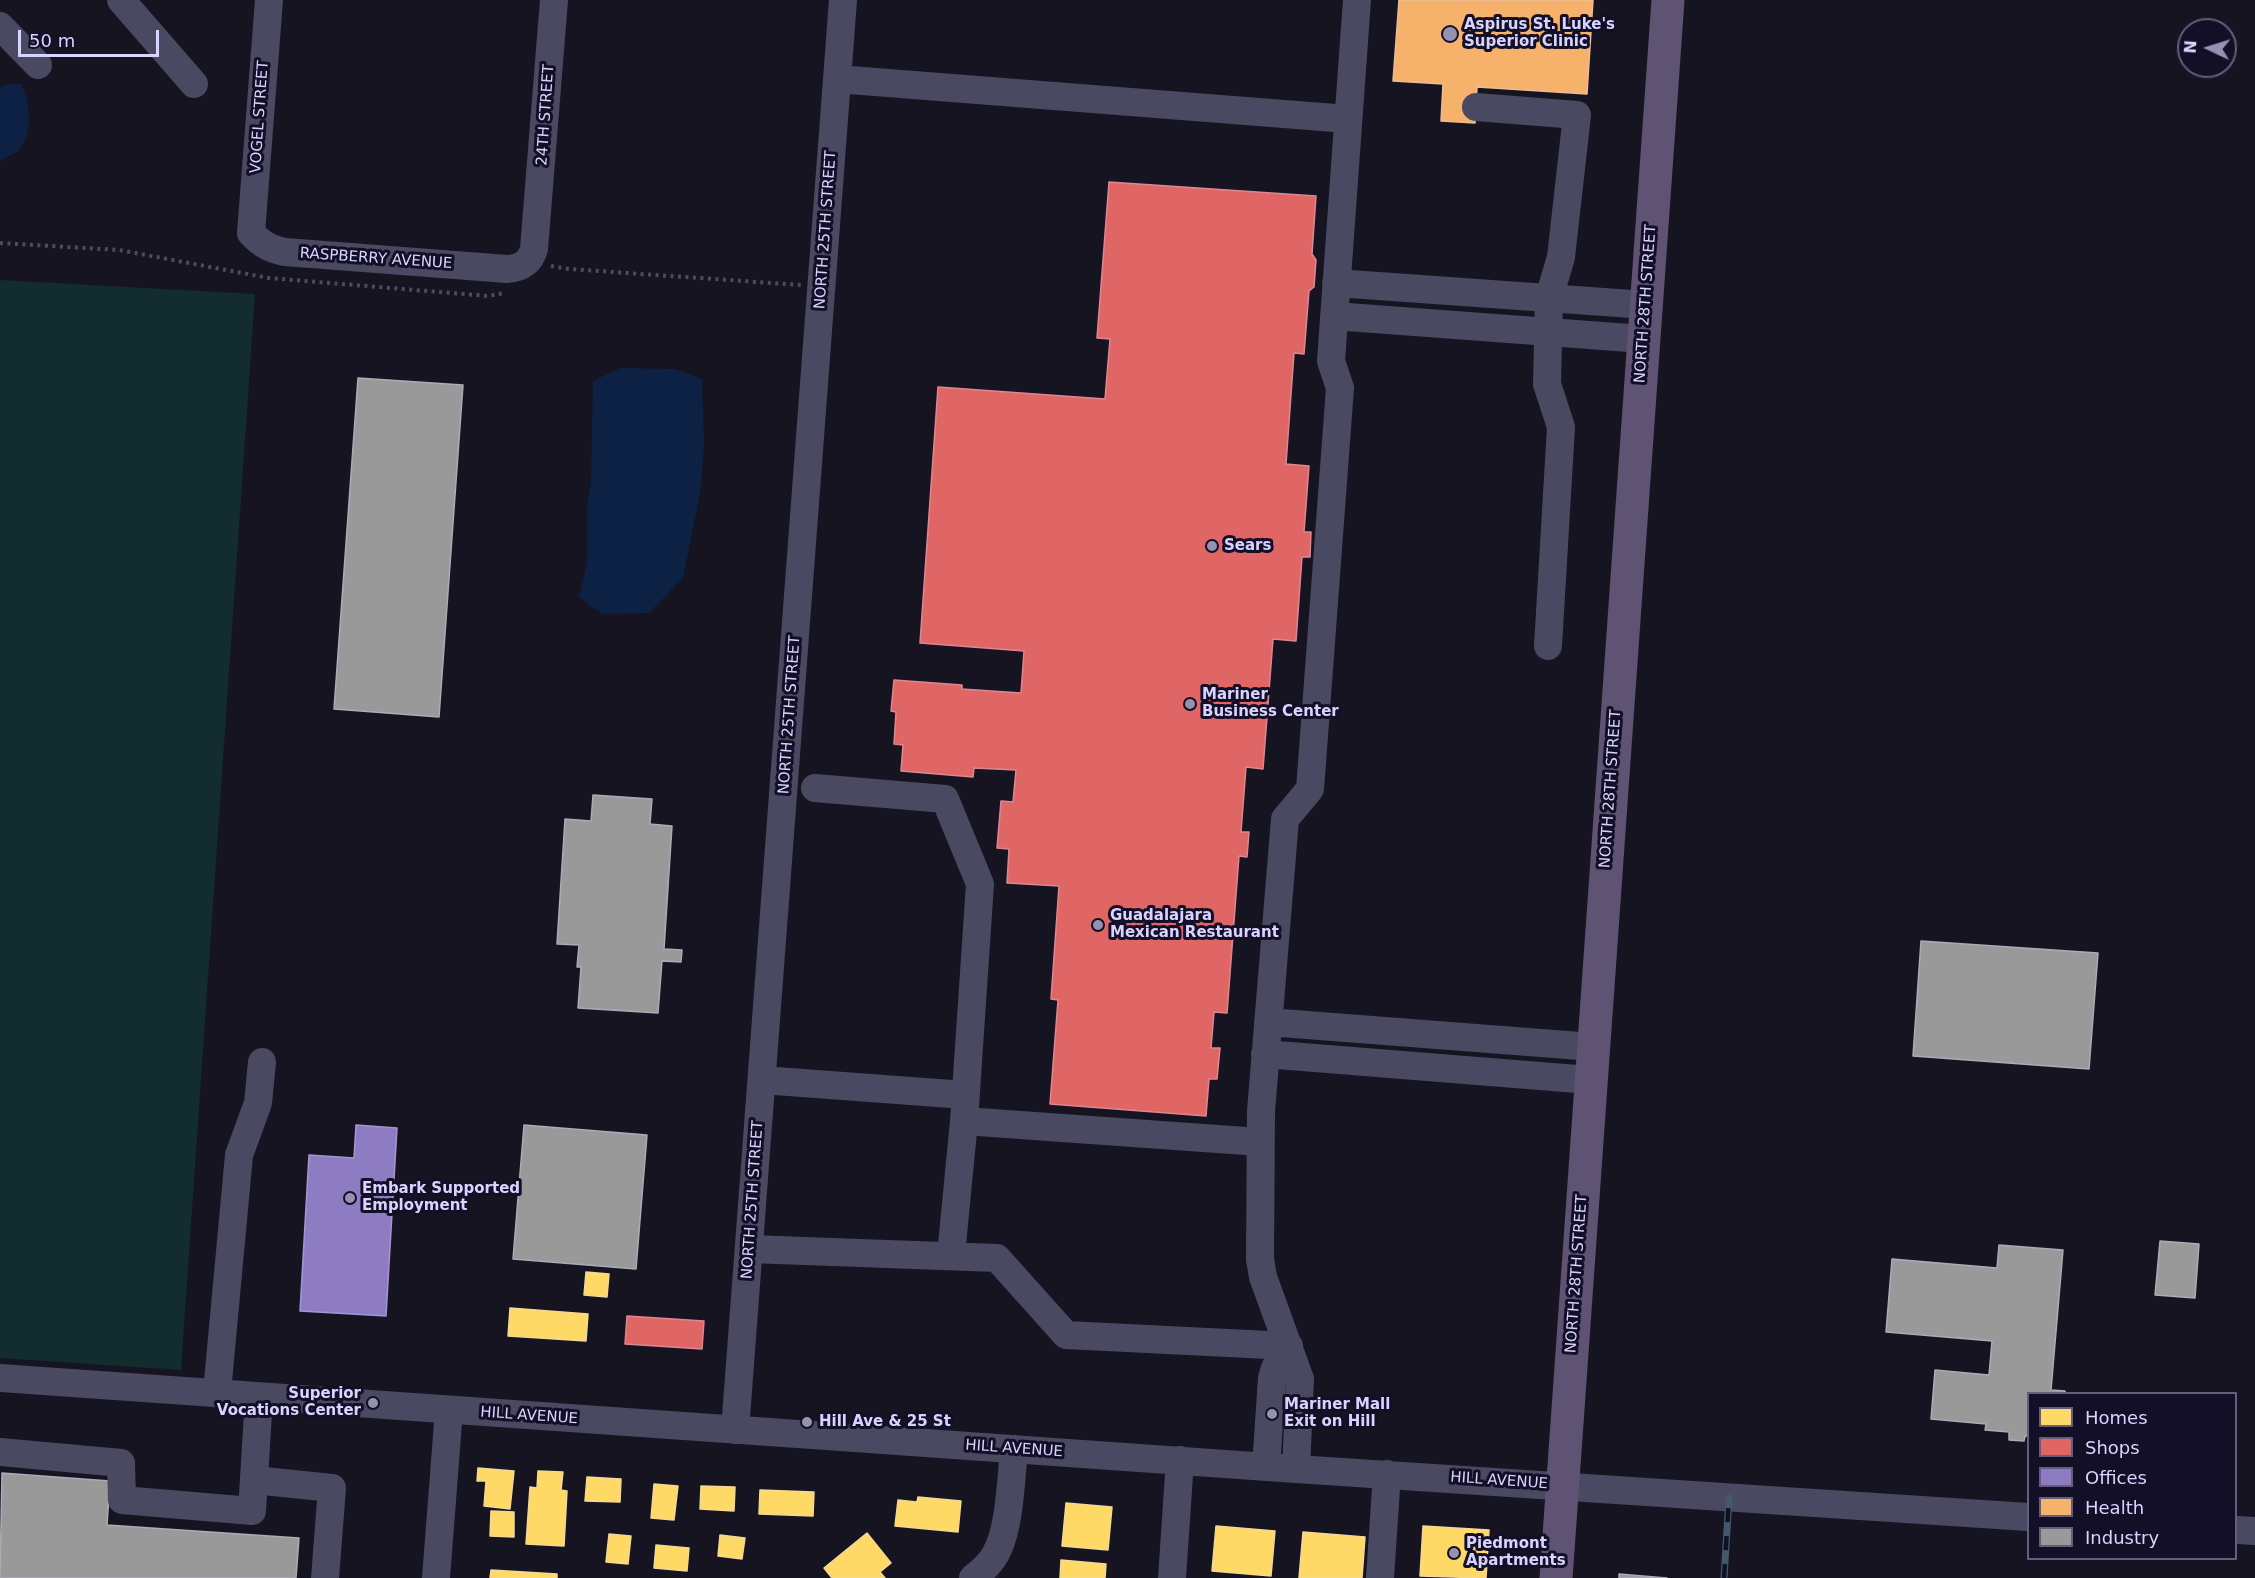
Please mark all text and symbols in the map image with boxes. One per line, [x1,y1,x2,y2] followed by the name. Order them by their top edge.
[1464,16,1615,51] place label: Aspirus St. Luke's Superior Clinic
[21,18,162,56] scale bar
[2177,18,2237,78] north arrow
[1441,25,1459,43] marker: Aspirus St. Luke's Superior Clinic
[29,30,75,51] text: 50 m
[2181,40,2200,54] text: N
[247,60,273,174] street label: VOGEL STREET
[533,64,559,166] street label: 24TH STREET
[811,150,841,310] street label: NORTH 25TH STREET
[1631,224,1661,384] street label: NORTH 28TH STREET
[299,245,453,273] street label: RASPBERRY AVENUE
[1224,537,1271,555] place label: Sears
[1205,539,1219,553] marker: Sears
[775,635,805,795] street label: NORTH 25TH STREET
[1202,686,1339,721] place label: Mariner Business Center
[1183,697,1197,711] marker: Mariner Business Center
[1596,709,1626,869] street label: NORTH 28TH STREET
[1110,907,1279,942] place label: Guadalajara Mexican Restaurant
[1091,918,1105,932] marker: Guadalajara Mexican Restaurant
[738,1120,768,1280] street label: NORTH 25TH STREET
[362,1180,520,1215] place label: Embark Supported Employment
[343,1191,357,1205] marker: Embark Supported Employment
[1562,1194,1592,1354] street label: NORTH 28TH STREET
[217,1385,361,1420] place label: Superior Vocations Center
[2027,1392,2237,1560] legend
[366,1396,380,1410] marker: Superior Vocations Center
[1284,1396,1390,1431] place label: Mariner Mall Exit on Hill
[480,1404,578,1428] street label: HILL AVENUE
[1265,1407,1279,1421] marker: Mariner Mall Exit on Hill
[2085,1407,2148,1428] text: Homes
[819,1413,951,1431] place label: Hill Ave & 25 St
[800,1415,814,1429] marker: Hill Ave & 25 St
[965,1437,1063,1461] street label: HILL AVENUE
[2085,1437,2140,1458] text: Shops
[2085,1467,2147,1488] text: Offices
[1450,1469,1548,1493] street label: HILL AVENUE
[2085,1497,2144,1518] text: Health
[2085,1527,2159,1548] text: Industry
[1466,1535,1566,1570] place label: Piedmont Apartments
[1447,1546,1461,1560] marker: Piedmont Apartments

